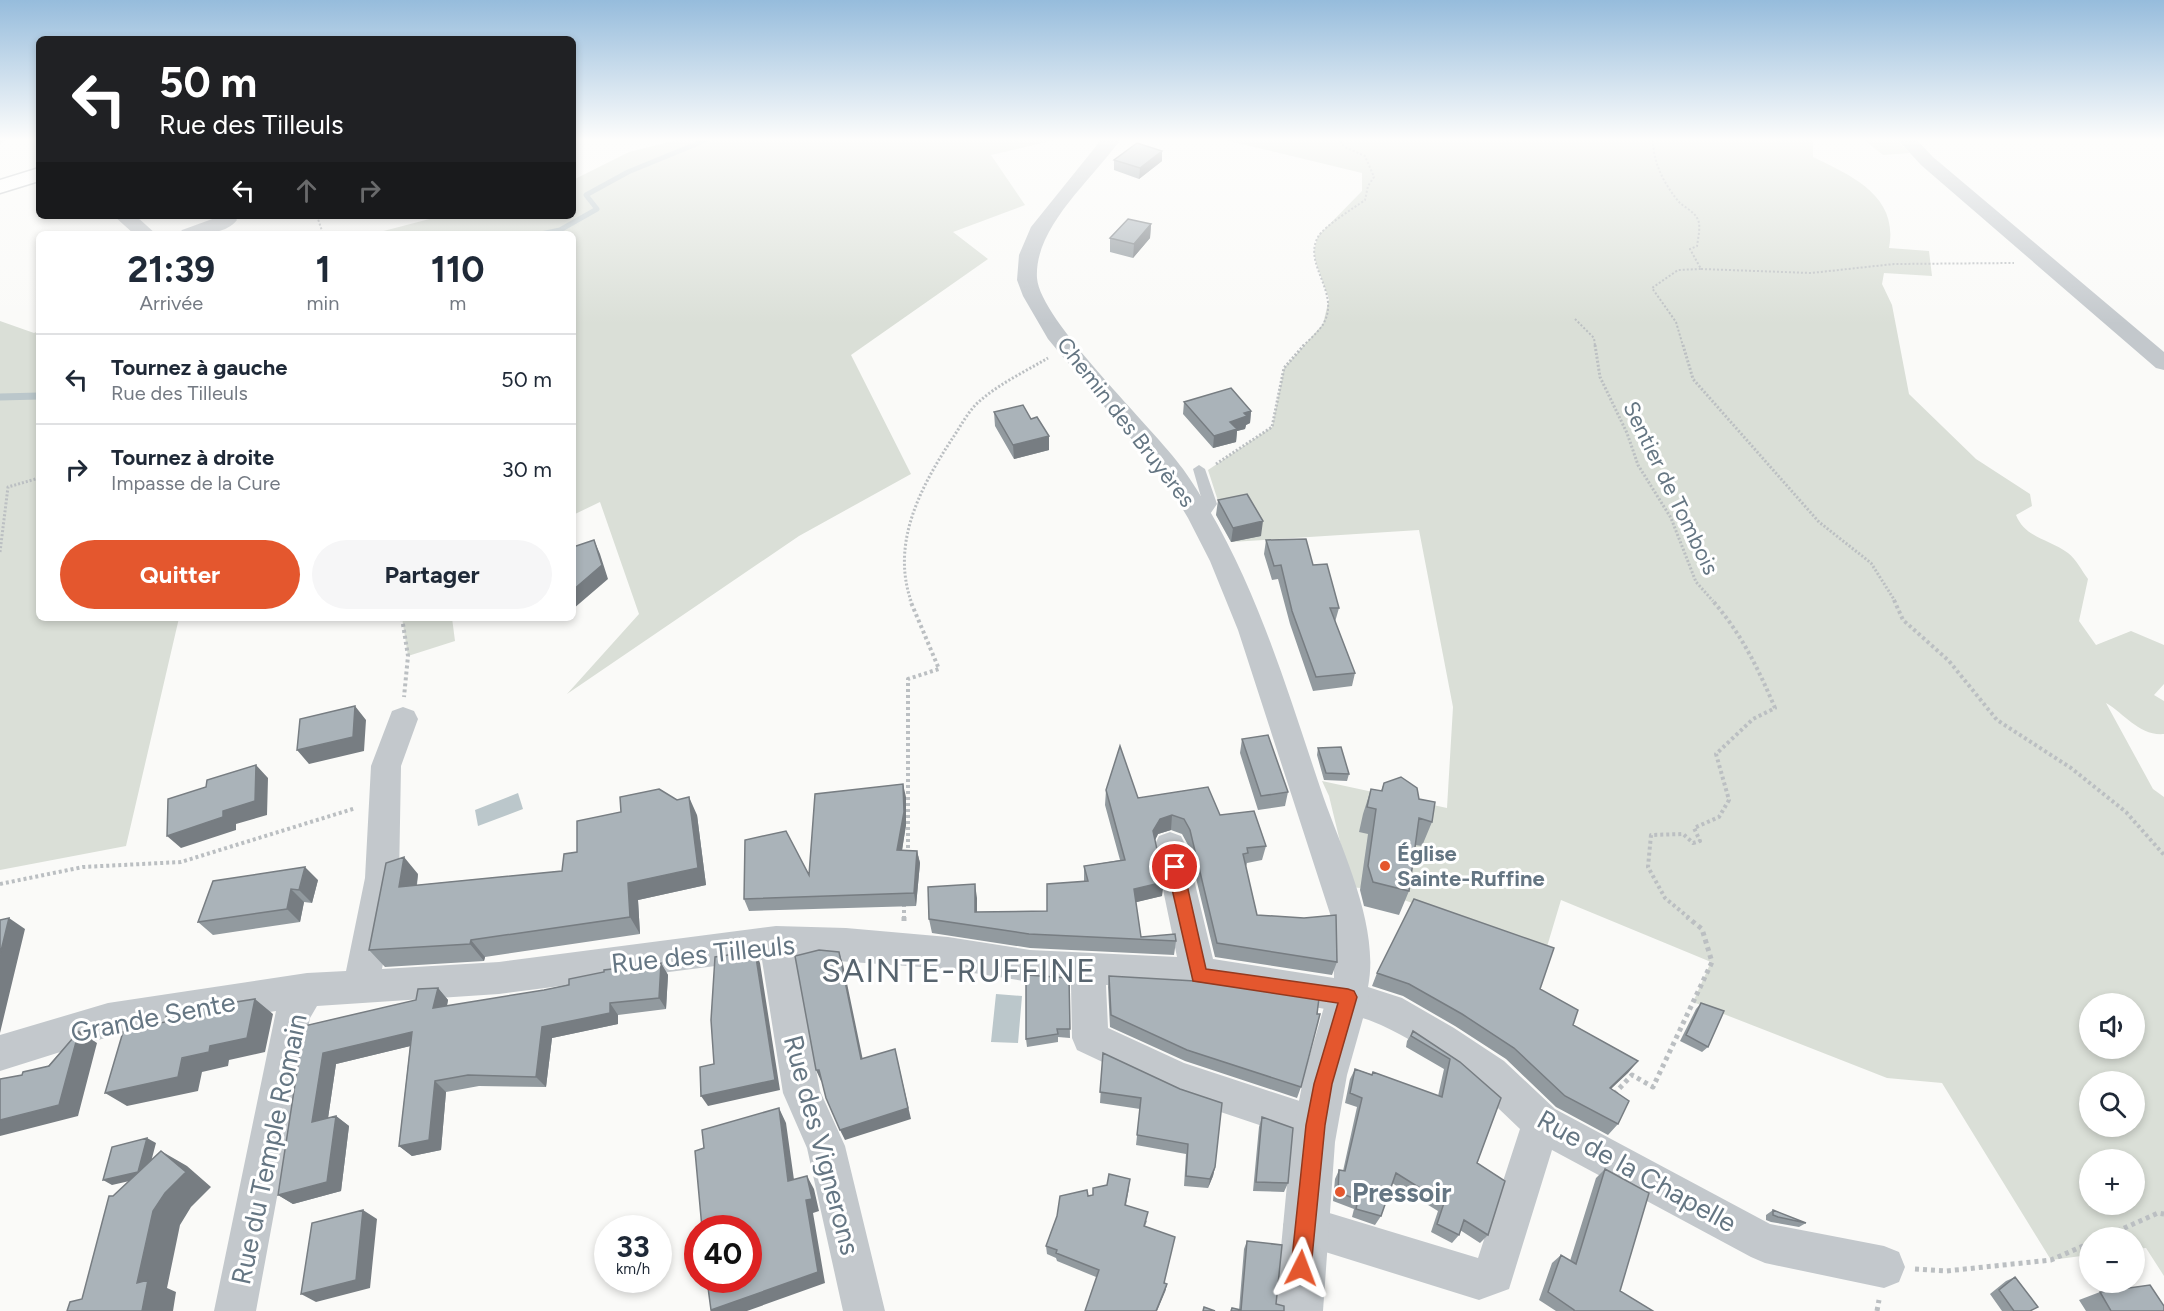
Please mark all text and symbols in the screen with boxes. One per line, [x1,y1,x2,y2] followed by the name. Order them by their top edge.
[159,57,257,108] text: 50 m
[60,60,138,138] icon: left
[159,108,344,141] text: Rue des Tilleuls
[227,174,260,207] icon: left
[290,174,323,207] icon: ahead
[353,174,386,207] icon: right
[127,248,215,291] text: 21:39
[315,248,331,291] text: 1
[431,248,485,291] text: 110
[139,291,203,315] text: Arrivée
[307,291,339,315] text: min
[449,291,466,315] text: m
[1051,332,1201,512] street label: Chemin des Bruyères
[111,354,287,381] text: Tournez à gauche
[60,363,93,396] icon: left
[501,366,552,393] text: 50 m
[111,381,248,405] text: Rue des Tilleuls
[1617,397,1725,579] street label: Sentier de Tombois
[111,444,274,471] text: Tournez à droite
[60,453,93,486] icon: right
[502,456,552,483] text: 30 m
[111,471,280,495] text: Impasse de la Cure
[60,540,300,609] button: Quitter
[312,540,552,609] button: Partager
[1397,840,1545,892] place label: Église Sainte-Ruffine
[1149,841,1200,892] pin
[1158,850,1191,883] icon: arrive
[1378,859,1392,873] marker: Église Sainte-Ruffine
[609,928,797,980] street label: Rue des Tilleuls
[821,952,1097,990] district label: SAINTE-RUFFINE
[68,985,238,1049] street label: Grande Sente
[2079,993,2145,1293] map controls
[2079,993,2145,1059] button: sound
[224,1011,314,1287] street label: Rue du Temple Romain
[777,1031,867,1259] street label: Rue des Vignerons
[2079,1071,2145,1137] button: search
[1532,1103,1742,1239] street label: Rue de la Chapelle
[2079,1149,2145,1215] button: +
[1352,1176,1452,1209] place label: Pressoir
[1333,1185,1347,1199] marker: Pressoir
[684,1215,762,1293] speed limit sign: 40
[2079,1227,2145,1293] button: −
[616,1228,650,1265] text: 33
[1269,1236,1333,1300] position arrow
[616,1260,650,1278] text: km/h

